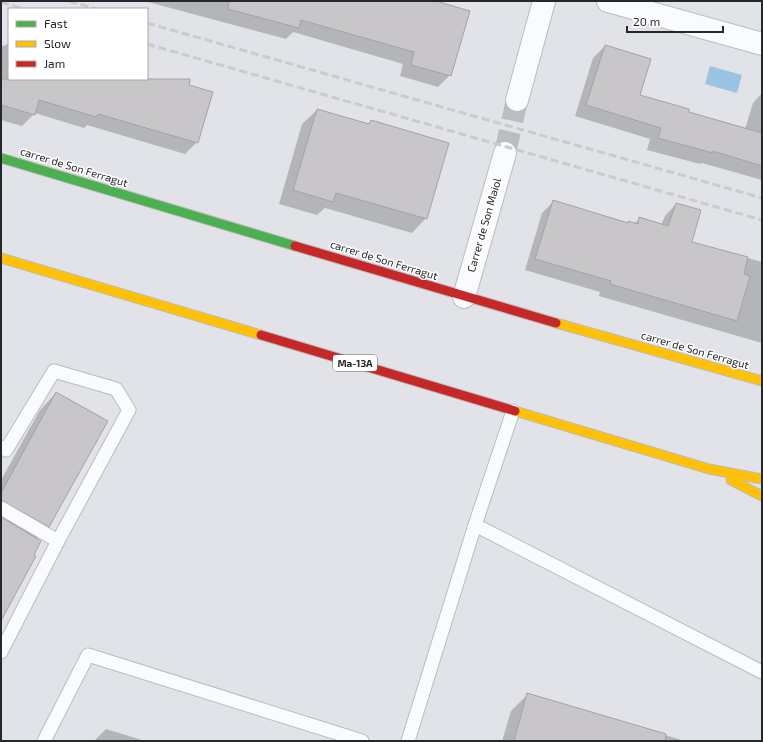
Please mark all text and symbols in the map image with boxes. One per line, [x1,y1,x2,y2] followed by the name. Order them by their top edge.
[8,8,148,80] legend
[627,8,723,34] scale bar
[633,14,660,28] text: 20 m
[44,16,68,30] text: Fast
[44,36,71,50] text: Slow
[44,56,65,70] text: Jam
[19,144,129,189] street label: carrer de Son Ferragut
[464,176,503,273] street label: Carrer de Son Maiol
[329,237,439,282] street label: carrer de Son Ferragut
[640,328,751,371] street label: carrer de Son Ferragut
[333,355,377,371] road number: Ma-13A

